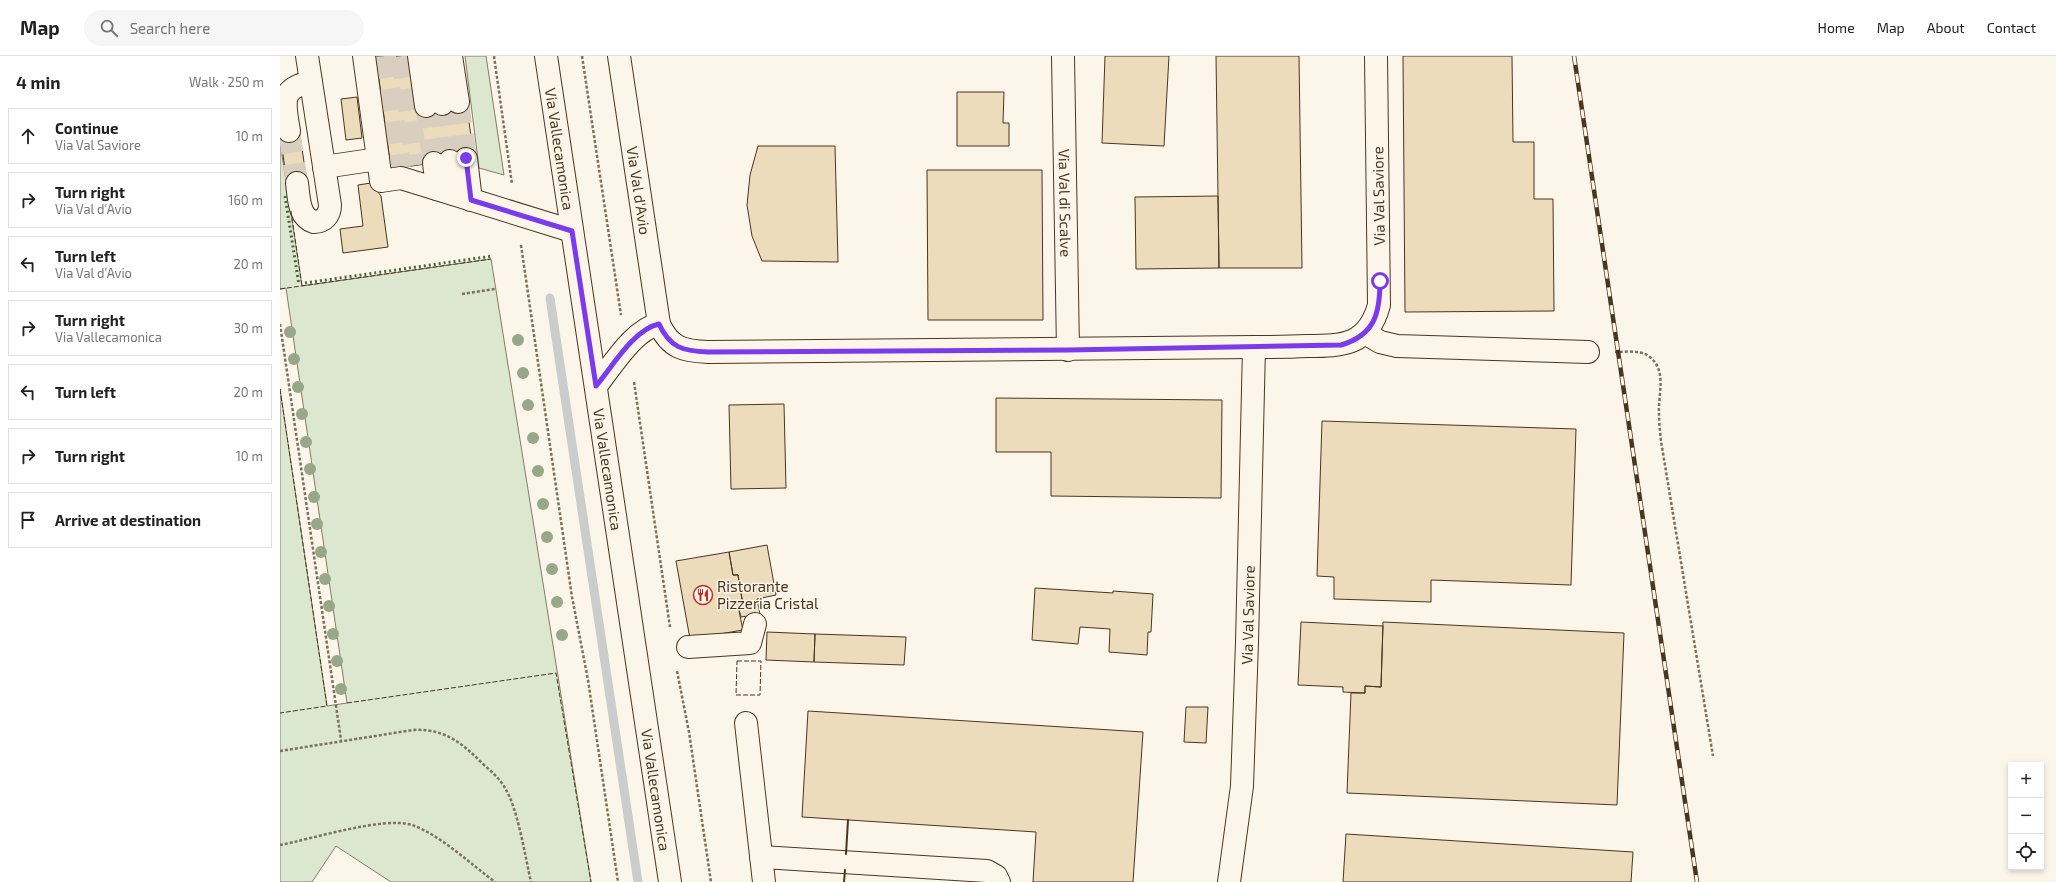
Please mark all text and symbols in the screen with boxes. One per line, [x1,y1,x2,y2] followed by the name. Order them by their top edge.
[84,10,364,46] search box
[20,16,60,39] text: Map
[98,17,120,39] icon: search
[130,19,210,37] text: Search here
[1818,19,1855,36] text: Home
[1877,19,1905,36] text: Map
[1927,19,1965,36] text: About
[1987,19,2036,36] text: Contact
[16,72,60,92] text: 4 min
[189,74,264,90] text: Walk · 250 m
[542,87,578,211] street label: Via Vallecamonica
[55,119,118,137] text: Continue
[17,125,39,147] icon: ahead
[236,128,263,144] text: 10 m
[55,137,141,153] text: Via Val Saviore
[624,145,655,236] street label: Via Val d'Avio
[1368,146,1388,246] street label: Via Val Saviore
[457,149,475,167] route end
[1056,149,1075,257] street label: Via Val di Scalve
[55,183,125,201] text: Turn right
[17,189,39,211] icon: right
[228,192,263,208] text: 160 m
[55,201,132,217] text: Via Val d'Avio
[55,247,116,265] text: Turn left
[17,253,39,275] icon: left
[234,256,263,272] text: 20 m
[55,265,132,281] text: Via Val d'Avio
[1371,272,1389,290] route start
[55,311,125,329] text: Turn right
[17,317,39,339] icon: right
[234,320,263,336] text: 30 m
[55,329,162,345] text: Via Vallecamonica
[17,381,39,403] icon: left
[55,383,116,401] text: Turn left
[234,384,263,400] text: 20 m
[590,407,626,532] street label: Via Vallecamonica
[17,445,39,467] icon: right
[55,447,125,465] text: Turn right
[236,448,263,464] text: 10 m
[17,509,39,531] icon: arrive
[55,511,201,529] text: Arrive at destination
[1237,565,1258,665] street label: Via Val Saviore
[717,577,819,612] place label: Ristorante Pizzeria Cristal
[692,584,714,606] restaurant icon: Ristorante Pizzeria Cristal
[638,727,674,852] street label: Via Vallecamonica
[2008,762,2044,870] map controls
[2008,762,2044,798] button: +
[2008,798,2044,834] button: −
[2008,834,2044,870] button: locate

